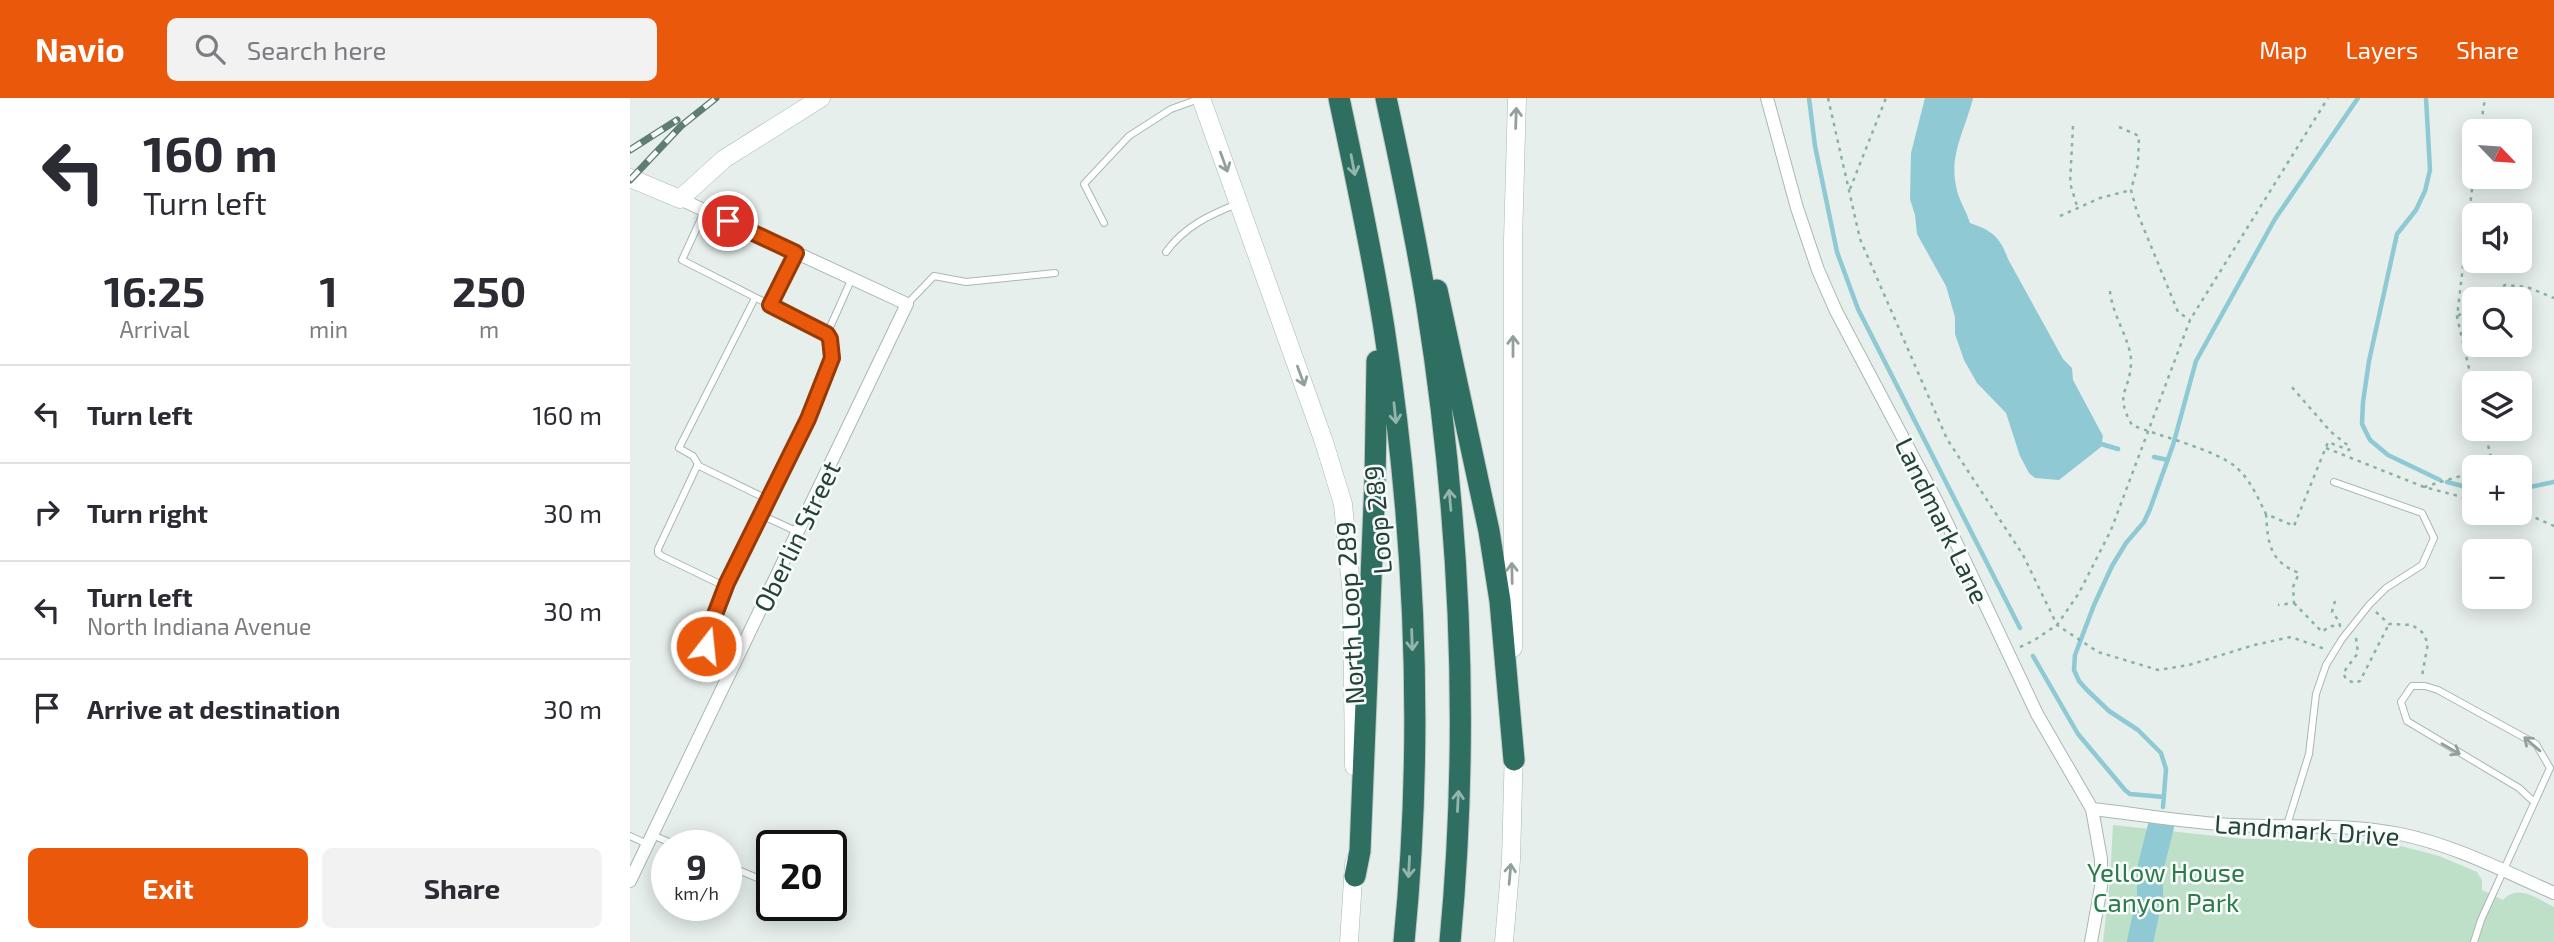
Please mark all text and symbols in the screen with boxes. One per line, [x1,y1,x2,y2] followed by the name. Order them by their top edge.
[167,18,657,81] search box
[35,29,125,69] text: Navio
[191,30,229,68] icon: search
[247,34,386,65] text: Search here
[2259,35,2307,64] text: Map
[2345,35,2418,64] text: Layers
[2456,35,2519,64] text: Share
[1509,107,1523,130] one-way arrow
[2462,119,2532,189] north arrow
[2462,119,2532,609] map controls
[143,123,278,182] text: 160 m
[28,126,119,217] icon: left
[1219,151,1231,173] one-way arrow
[1346,153,1360,176] one-way arrow
[143,183,267,221] text: Turn left
[698,191,758,251] pin
[709,202,747,240] icon: arrive
[2462,203,2532,273] button: sound
[104,265,205,315] text: 16:25
[320,265,338,315] text: 1
[452,265,526,315] text: 250
[2462,287,2532,357] button: search
[120,315,190,343] text: Arrival
[309,315,348,343] text: min
[479,315,499,343] text: m
[1506,334,1520,357] one-way arrow
[1296,365,1308,387] one-way arrow
[2462,371,2532,441] button: layers
[28,395,66,433] icon: left
[87,399,193,430] text: Turn left
[533,399,602,430] text: 160 m
[1389,401,1402,424] one-way arrow
[1889,432,1997,608] street label: Landmark Lane
[746,455,846,616] street label: Oberlin Street
[2462,455,2532,525] button: +
[1357,464,1397,576] street label: Loop 289
[1443,489,1456,512] one-way arrow
[28,493,66,531] icon: right
[87,497,208,528] text: Turn right
[543,497,602,528] text: 30 m
[1329,521,1369,705] street label: North Loop 289
[2462,539,2532,609] button: −
[1505,562,1519,585] one-way arrow
[87,581,193,612] text: Turn left
[28,591,66,629] icon: left
[543,595,602,626] text: 30 m
[669,609,743,683] position arrow
[87,612,311,640] text: North Indiana Avenue
[1406,628,1419,651] one-way arrow
[28,689,66,727] icon: arrive
[87,693,340,724] text: Arrive at destination
[543,693,602,724] text: 30 m
[2523,737,2541,753] one-way arrow
[2440,743,2461,756] one-way arrow
[1452,789,1465,812] one-way arrow
[2213,807,2401,851] street label: Landmark Drive
[756,830,847,921] speed limit sign: 20
[686,845,707,887] text: 9
[28,848,308,928] button: Exit
[322,848,602,928] button: Share
[1403,856,1416,879] one-way arrow
[2087,856,2245,917] park label: Yellow House Canyon Park
[1504,863,1517,886] one-way arrow
[674,882,719,904] text: km/h

